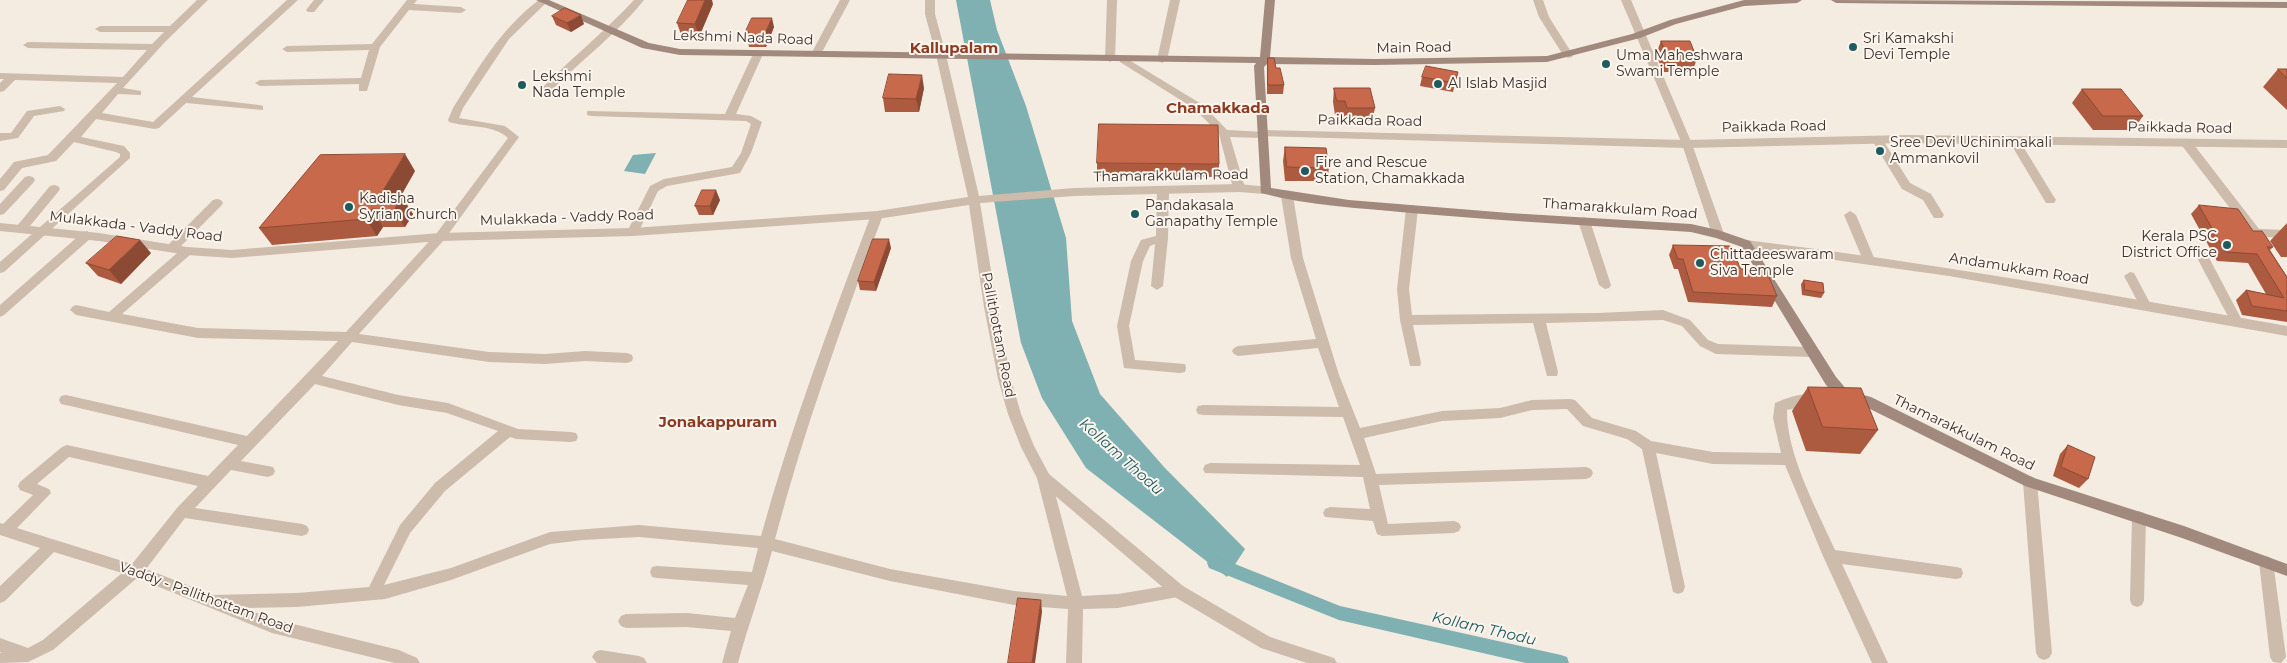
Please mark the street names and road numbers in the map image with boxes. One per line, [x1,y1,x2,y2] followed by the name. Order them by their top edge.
[672,27,814,49] street label: Lekshmi Nada Road
[1376,39,1452,57] street label: Main Road
[1317,112,1423,130] street label: Paikkada Road
[1721,118,1827,136] street label: Paikkada Road
[2127,119,2233,137] street label: Paikkada Road
[1093,166,1249,186] street label: Thamarakkulam Road
[1542,195,1698,223] street label: Thamarakkulam Road
[480,207,654,229] street label: Mulakkada - Vaddy Road
[49,208,223,246] street label: Mulakkada - Vaddy Road
[1948,250,2090,288] street label: Andamukkam Road
[978,271,1018,399] street label: Pallithottam Road
[1891,391,2037,475] street label: Thamarakkulam Road
[117,559,295,637] street label: Vaddy - Pallithottam Road

